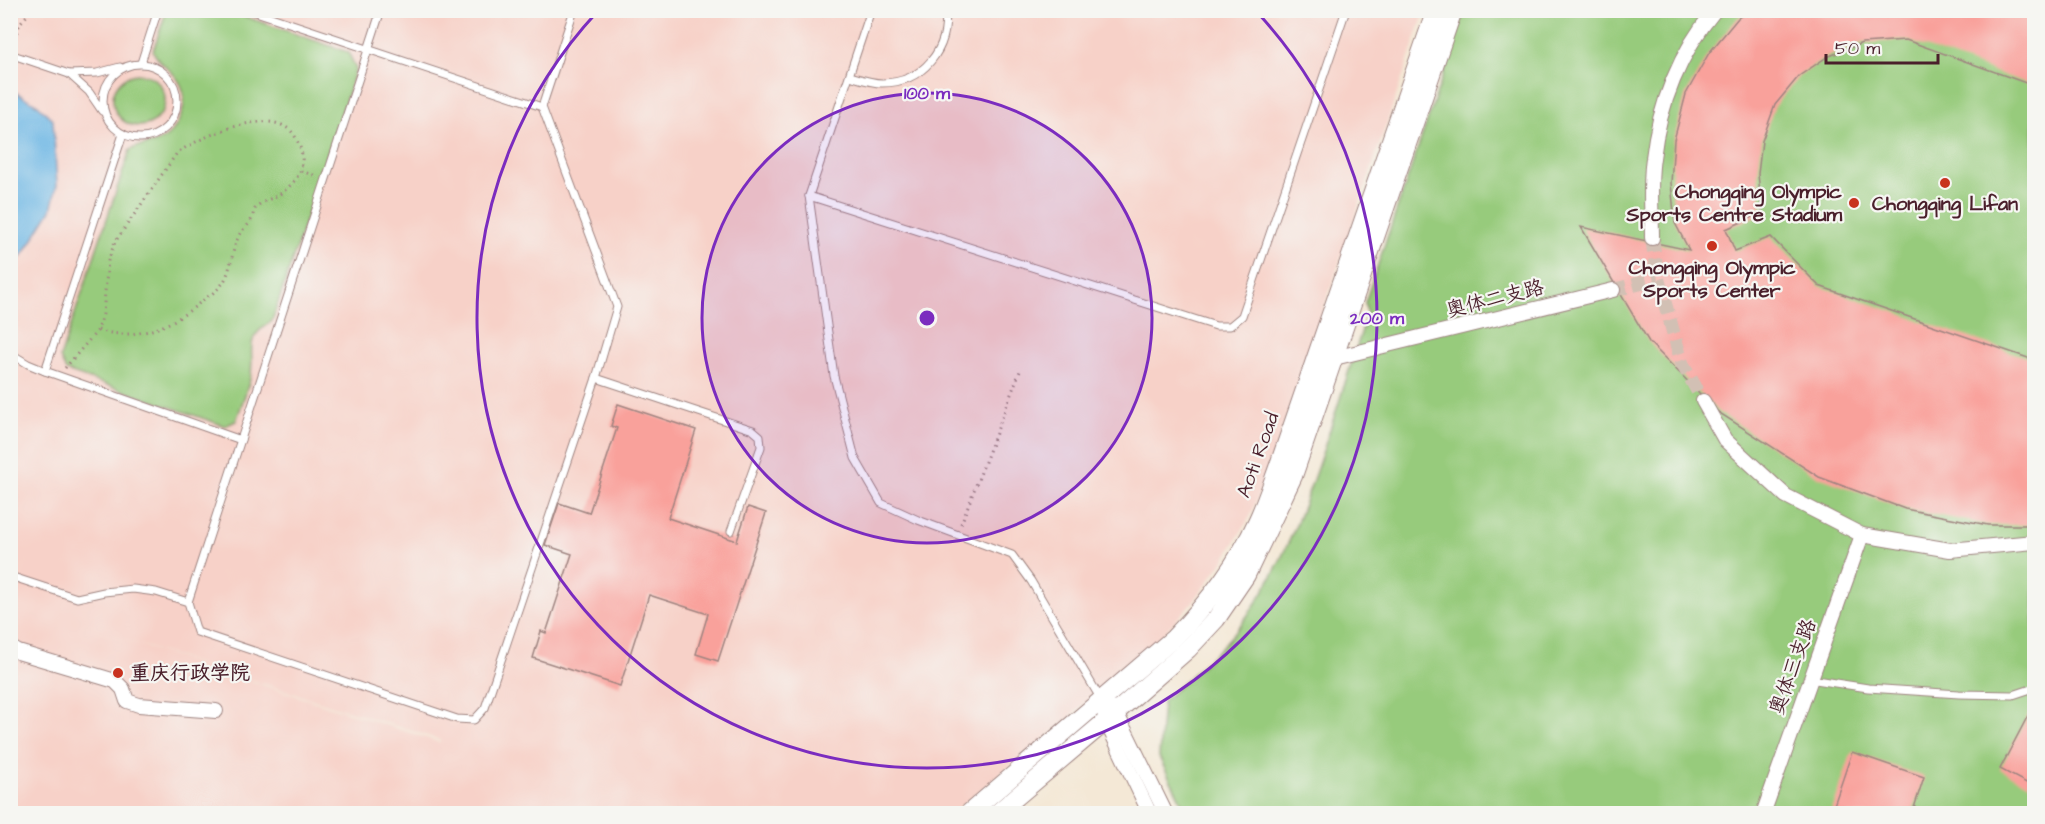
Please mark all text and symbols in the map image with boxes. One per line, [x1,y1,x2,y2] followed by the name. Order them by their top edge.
[1826,27,1938,65] scale bar
[1835,36,1880,61] text: 50 m
[904,81,951,106] text: 100 m
[1938,176,1952,190] marker: Chongqing Lifan
[1626,178,1842,229] place label: Chongqing Olympic Sports Centre Stadium
[1872,190,2018,219] place label: Chongqing Lifan
[1847,196,1861,210] marker: Chongqing Olympic Sports Centre Stadium
[1705,239,1719,253] marker: Chongqing Olympic Sports Center
[1628,254,1796,305] place label: Chongqing Olympic Sports Center
[1443,273,1548,325] street label: 奥体二支路
[1349,306,1405,331] text: 200 m
[917,308,937,328] centre of rings
[1230,408,1286,502] street label: Aoti Road
[1763,614,1824,719] street label: 奥体三支路
[130,659,250,687] place label: 重庆行政学院
[111,666,125,680] marker: 重庆行政学院

